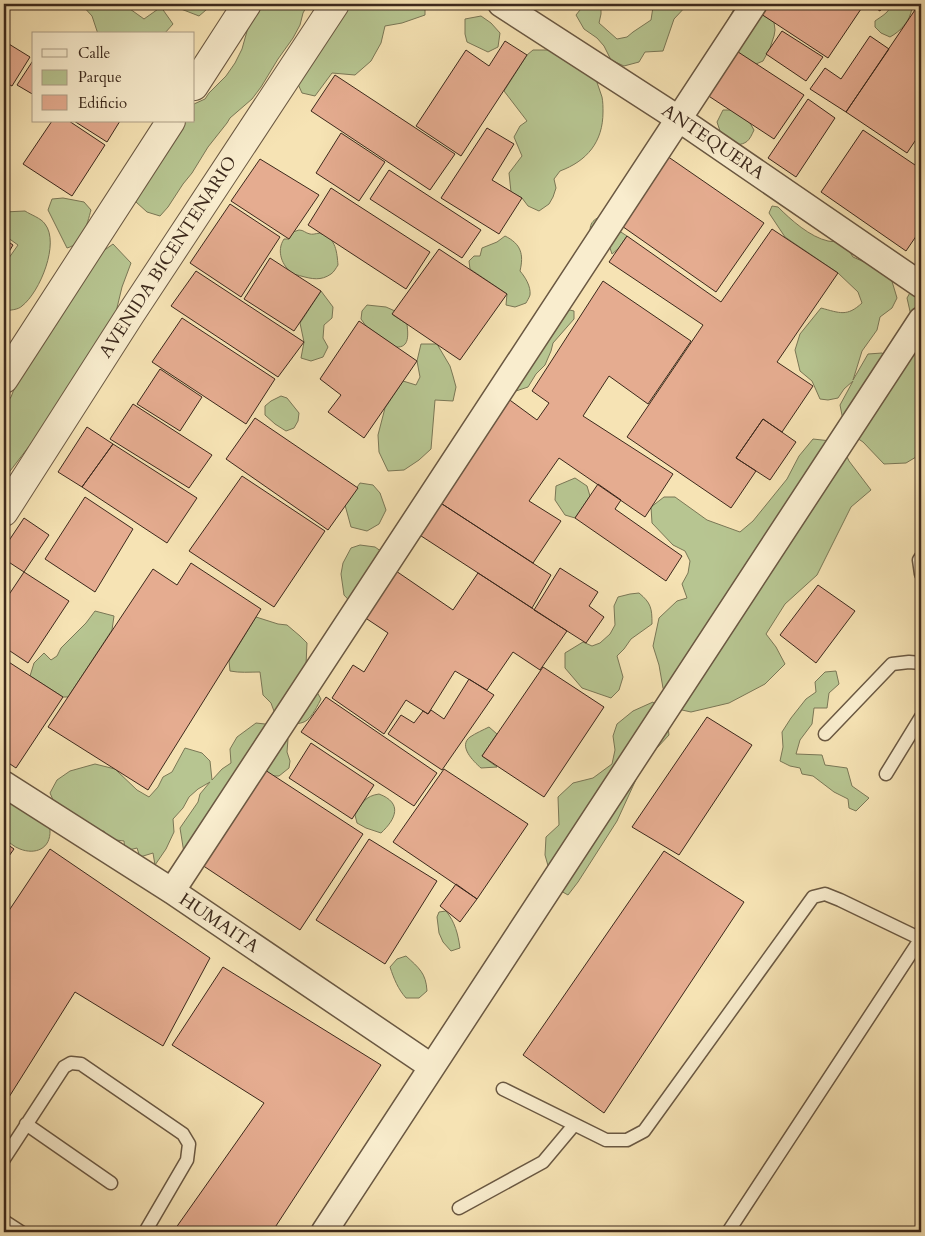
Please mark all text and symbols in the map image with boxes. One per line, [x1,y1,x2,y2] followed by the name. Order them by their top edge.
[32,32,195,122] legend
[78,43,111,63] text: Calle
[78,67,122,87] text: Parque
[78,93,127,113] text: Edificio
[657,98,770,186] street label: ANTEQUERA
[93,151,243,363] street label: AVENIDA BICENTENARIO
[174,887,264,959] street label: HUMAITA

